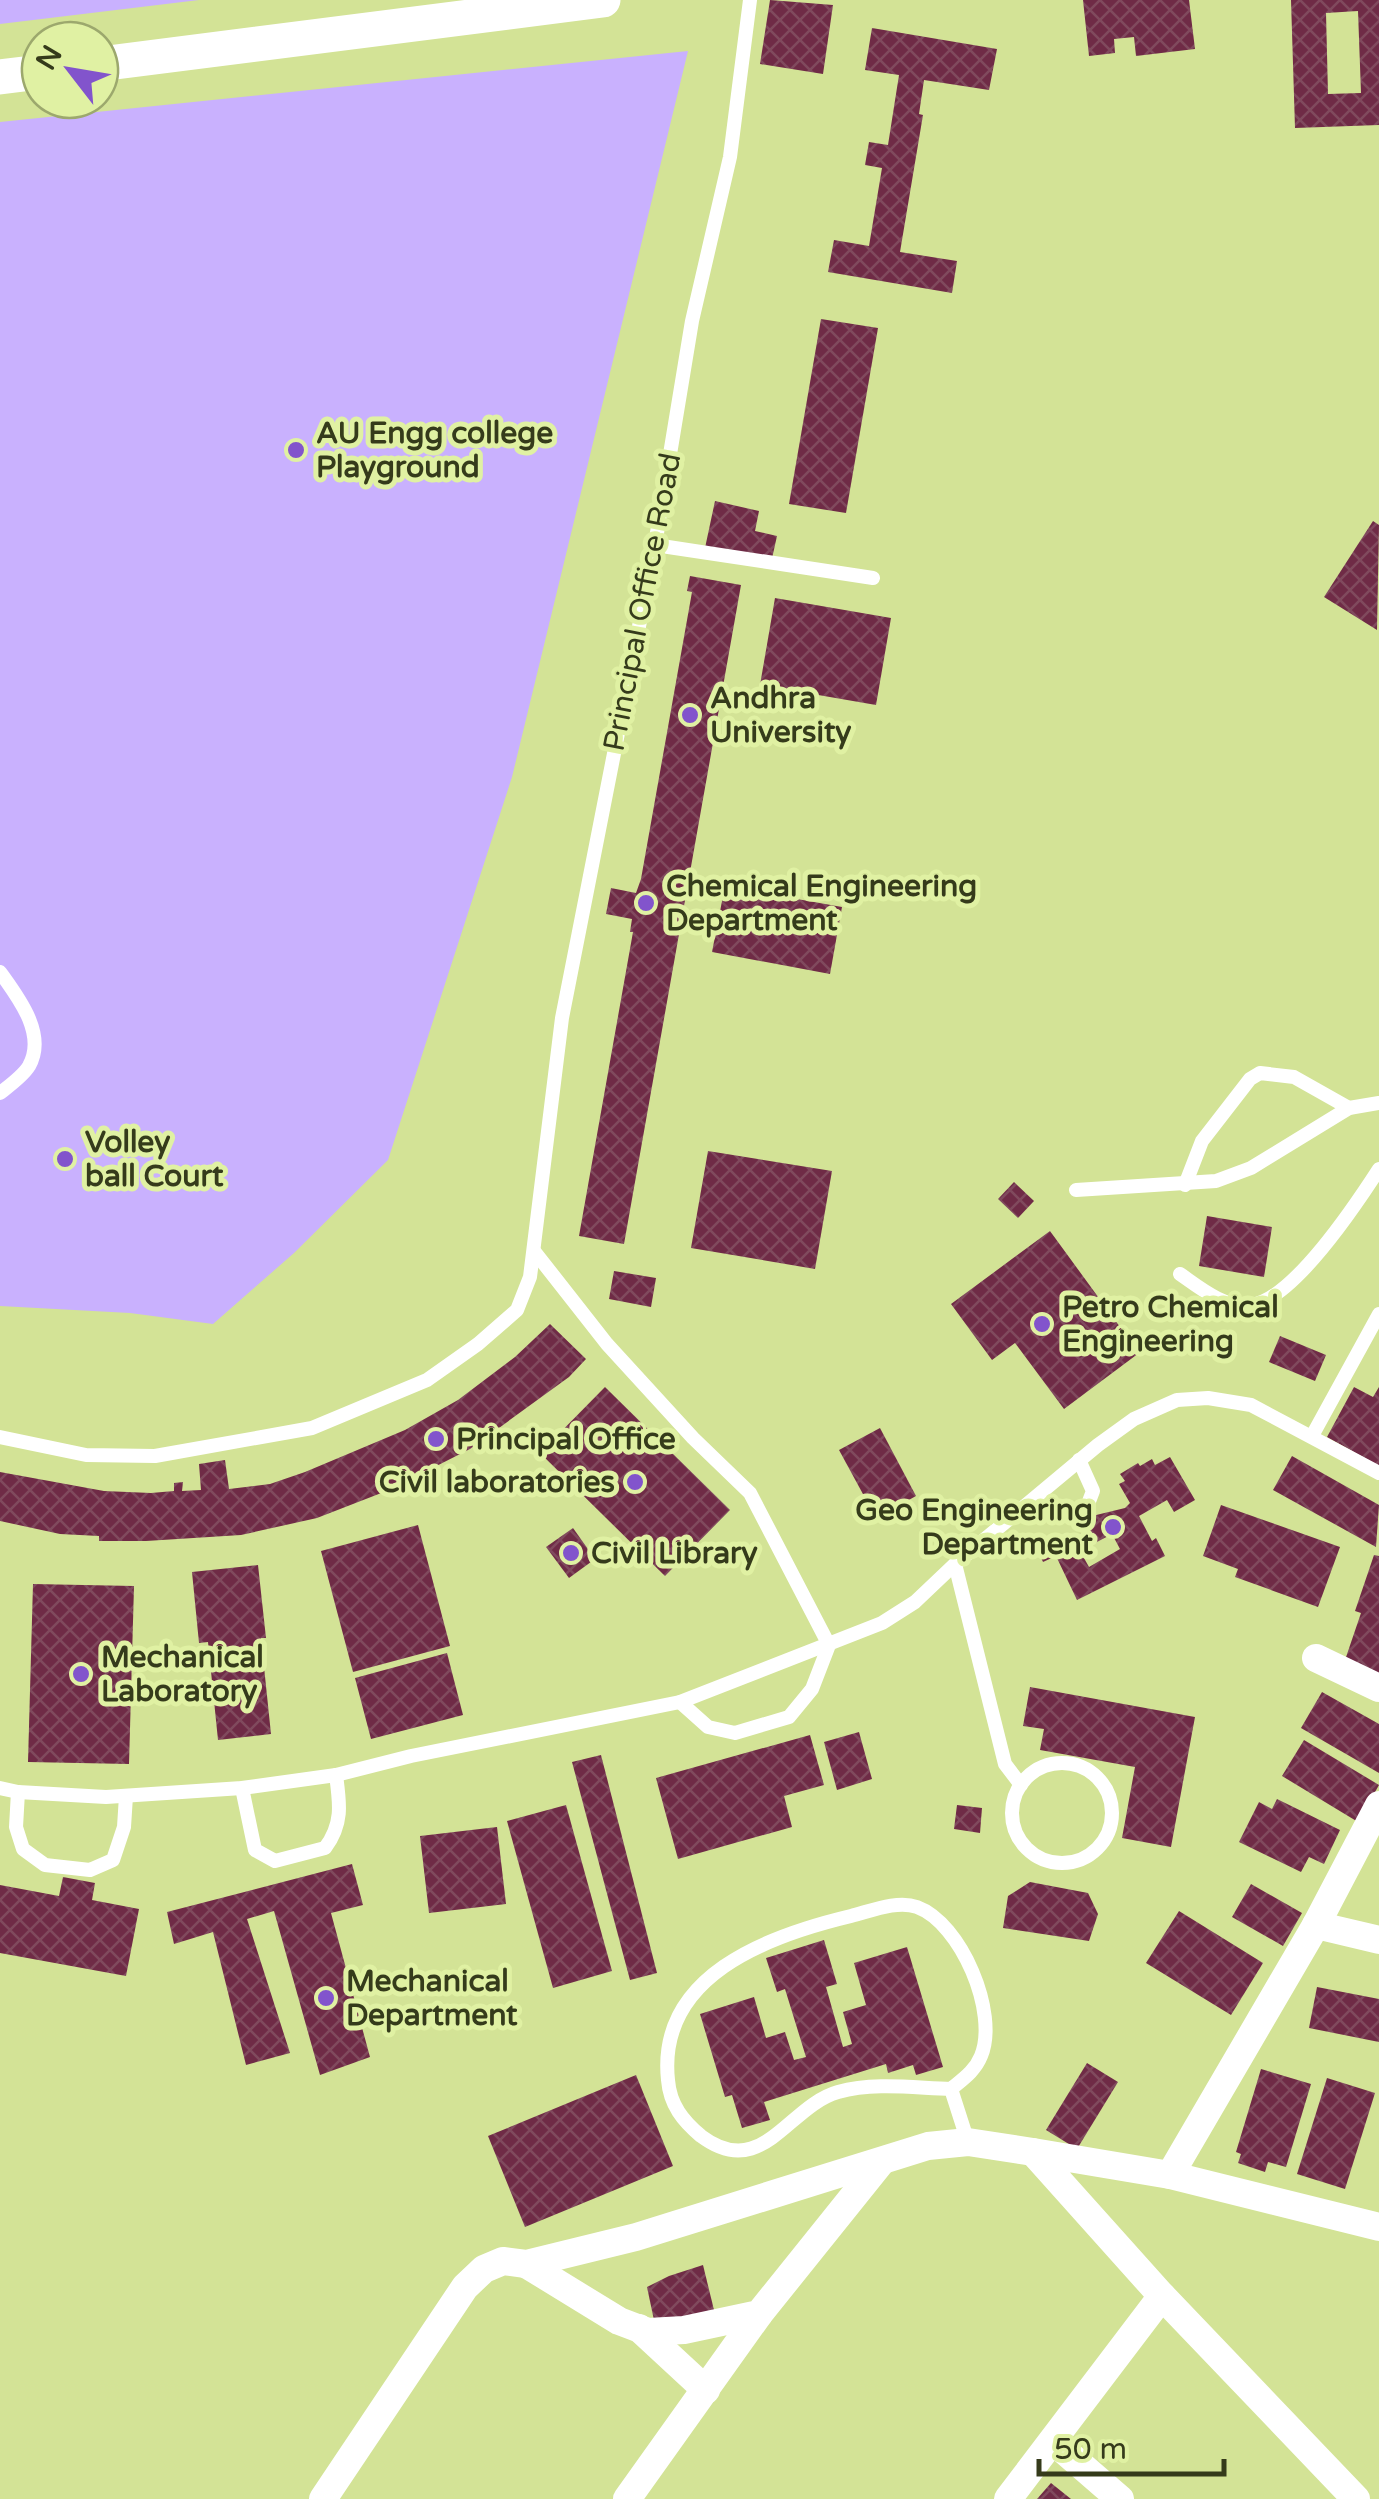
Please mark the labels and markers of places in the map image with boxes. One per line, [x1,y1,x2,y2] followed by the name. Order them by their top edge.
[316,415,553,486] place label: AU Engg college Playground
[285,439,307,461] marker: AU Engg college Playground
[710,680,851,751] place label: Andhra University
[679,704,701,726] marker: Andhra University
[666,868,977,939] place label: Chemical Engineering Department
[635,892,657,914] marker: Chemical Engineering Department
[85,1124,224,1195] place label: Volley ball Court
[54,1148,76,1170] marker: Volley ball Court
[1062,1289,1279,1360] place label: Petro Chemical Engineering
[1031,1313,1053,1335] marker: Petro Chemical Engineering
[456,1421,676,1458] place label: Principal Office
[425,1428,447,1450] marker: Principal Office
[379,1464,615,1501] place label: Civil laboratories
[624,1471,646,1493] marker: Civil laboratories
[855,1492,1094,1563] place label: Geo Engineering Department
[1102,1516,1124,1538] marker: Geo Engineering Department
[591,1535,758,1572] place label: Civil Library
[560,1542,582,1564] marker: Civil Library
[101,1639,264,1710] place label: Mechanical Laboratory
[70,1663,92,1685] marker: Mechanical Laboratory
[346,1963,518,2034] place label: Mechanical Department
[315,1987,337,2009] marker: Mechanical Department

